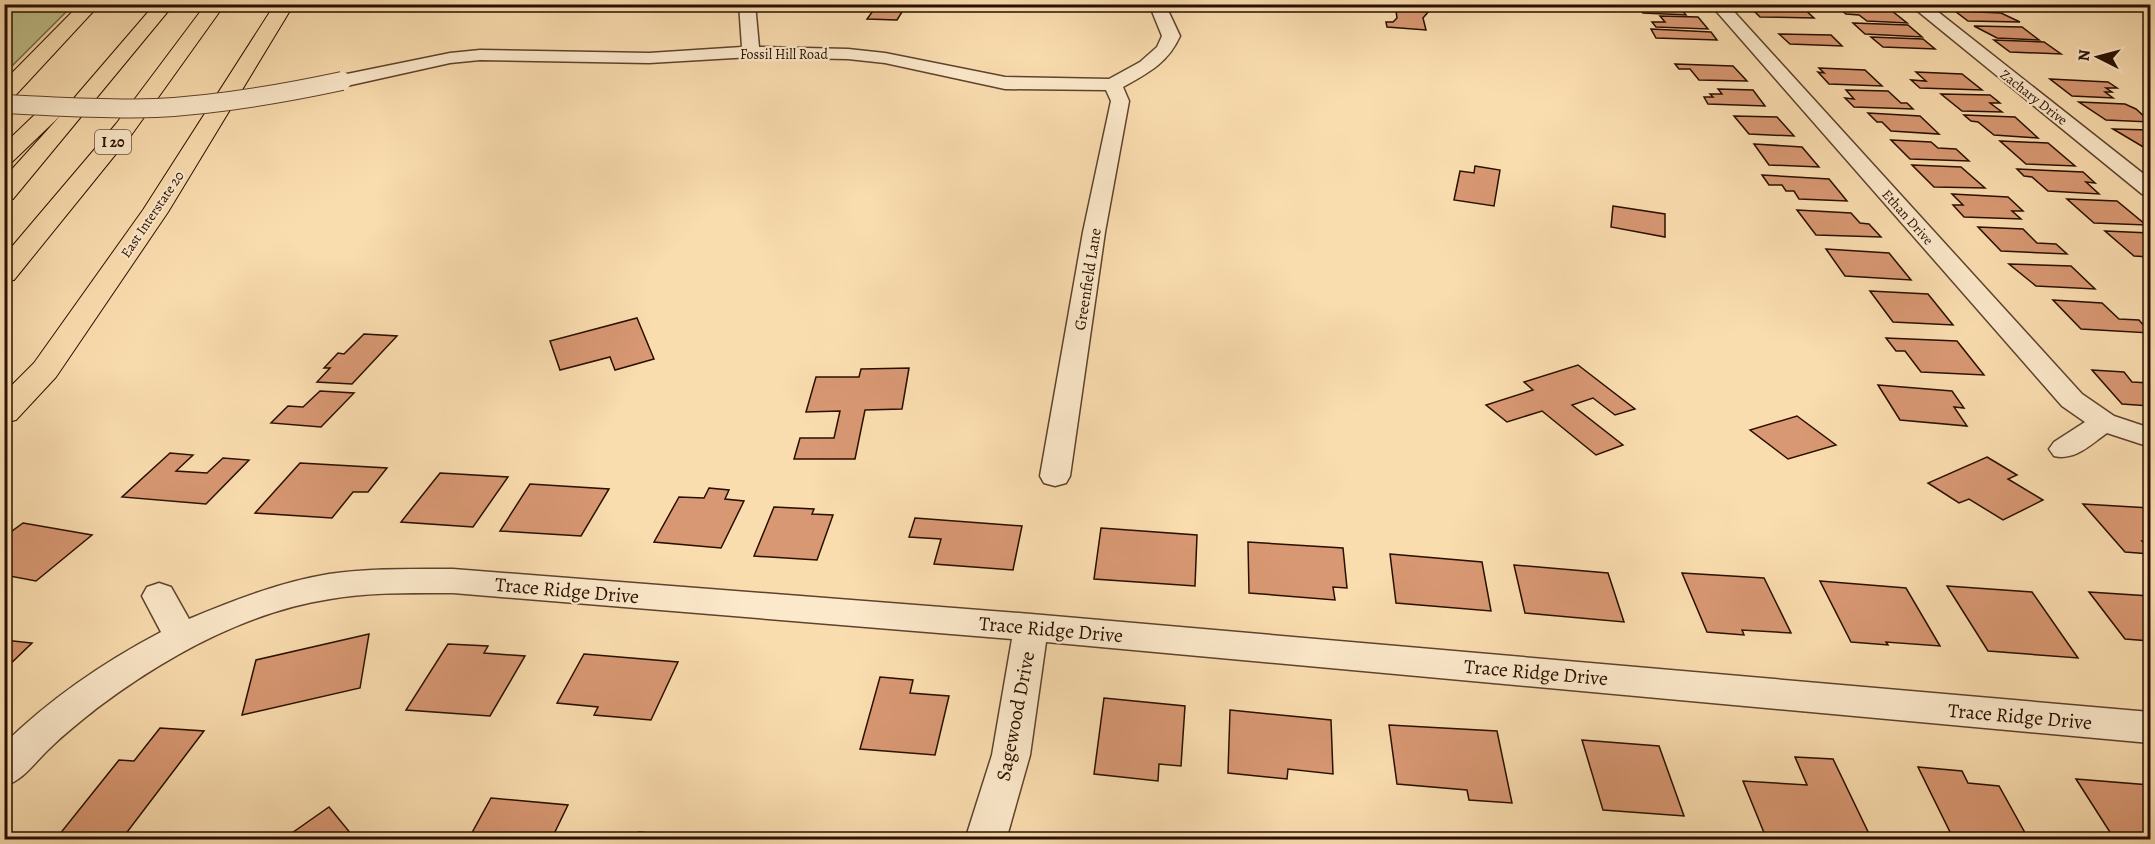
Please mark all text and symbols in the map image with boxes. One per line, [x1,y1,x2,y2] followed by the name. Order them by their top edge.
[2068,27,2128,87] north arrow
[740,45,828,64] street label: Fossil Hill Road
[2073,48,2096,62] text: N
[1996,65,2071,130] street label: Zachary Drive
[95,130,131,154] road number: I 20
[116,167,189,261] street label: East Interstate 20
[1878,185,1938,249] street label: Ethan Drive
[1069,226,1107,332] street label: Greenfield Lane
[494,571,640,610] street label: Trace Ridge Drive
[978,610,1124,649] street label: Trace Ridge Drive
[990,649,1041,783] street label: Sagewood Drive
[1463,653,1609,692] street label: Trace Ridge Drive
[1947,697,2093,736] street label: Trace Ridge Drive

